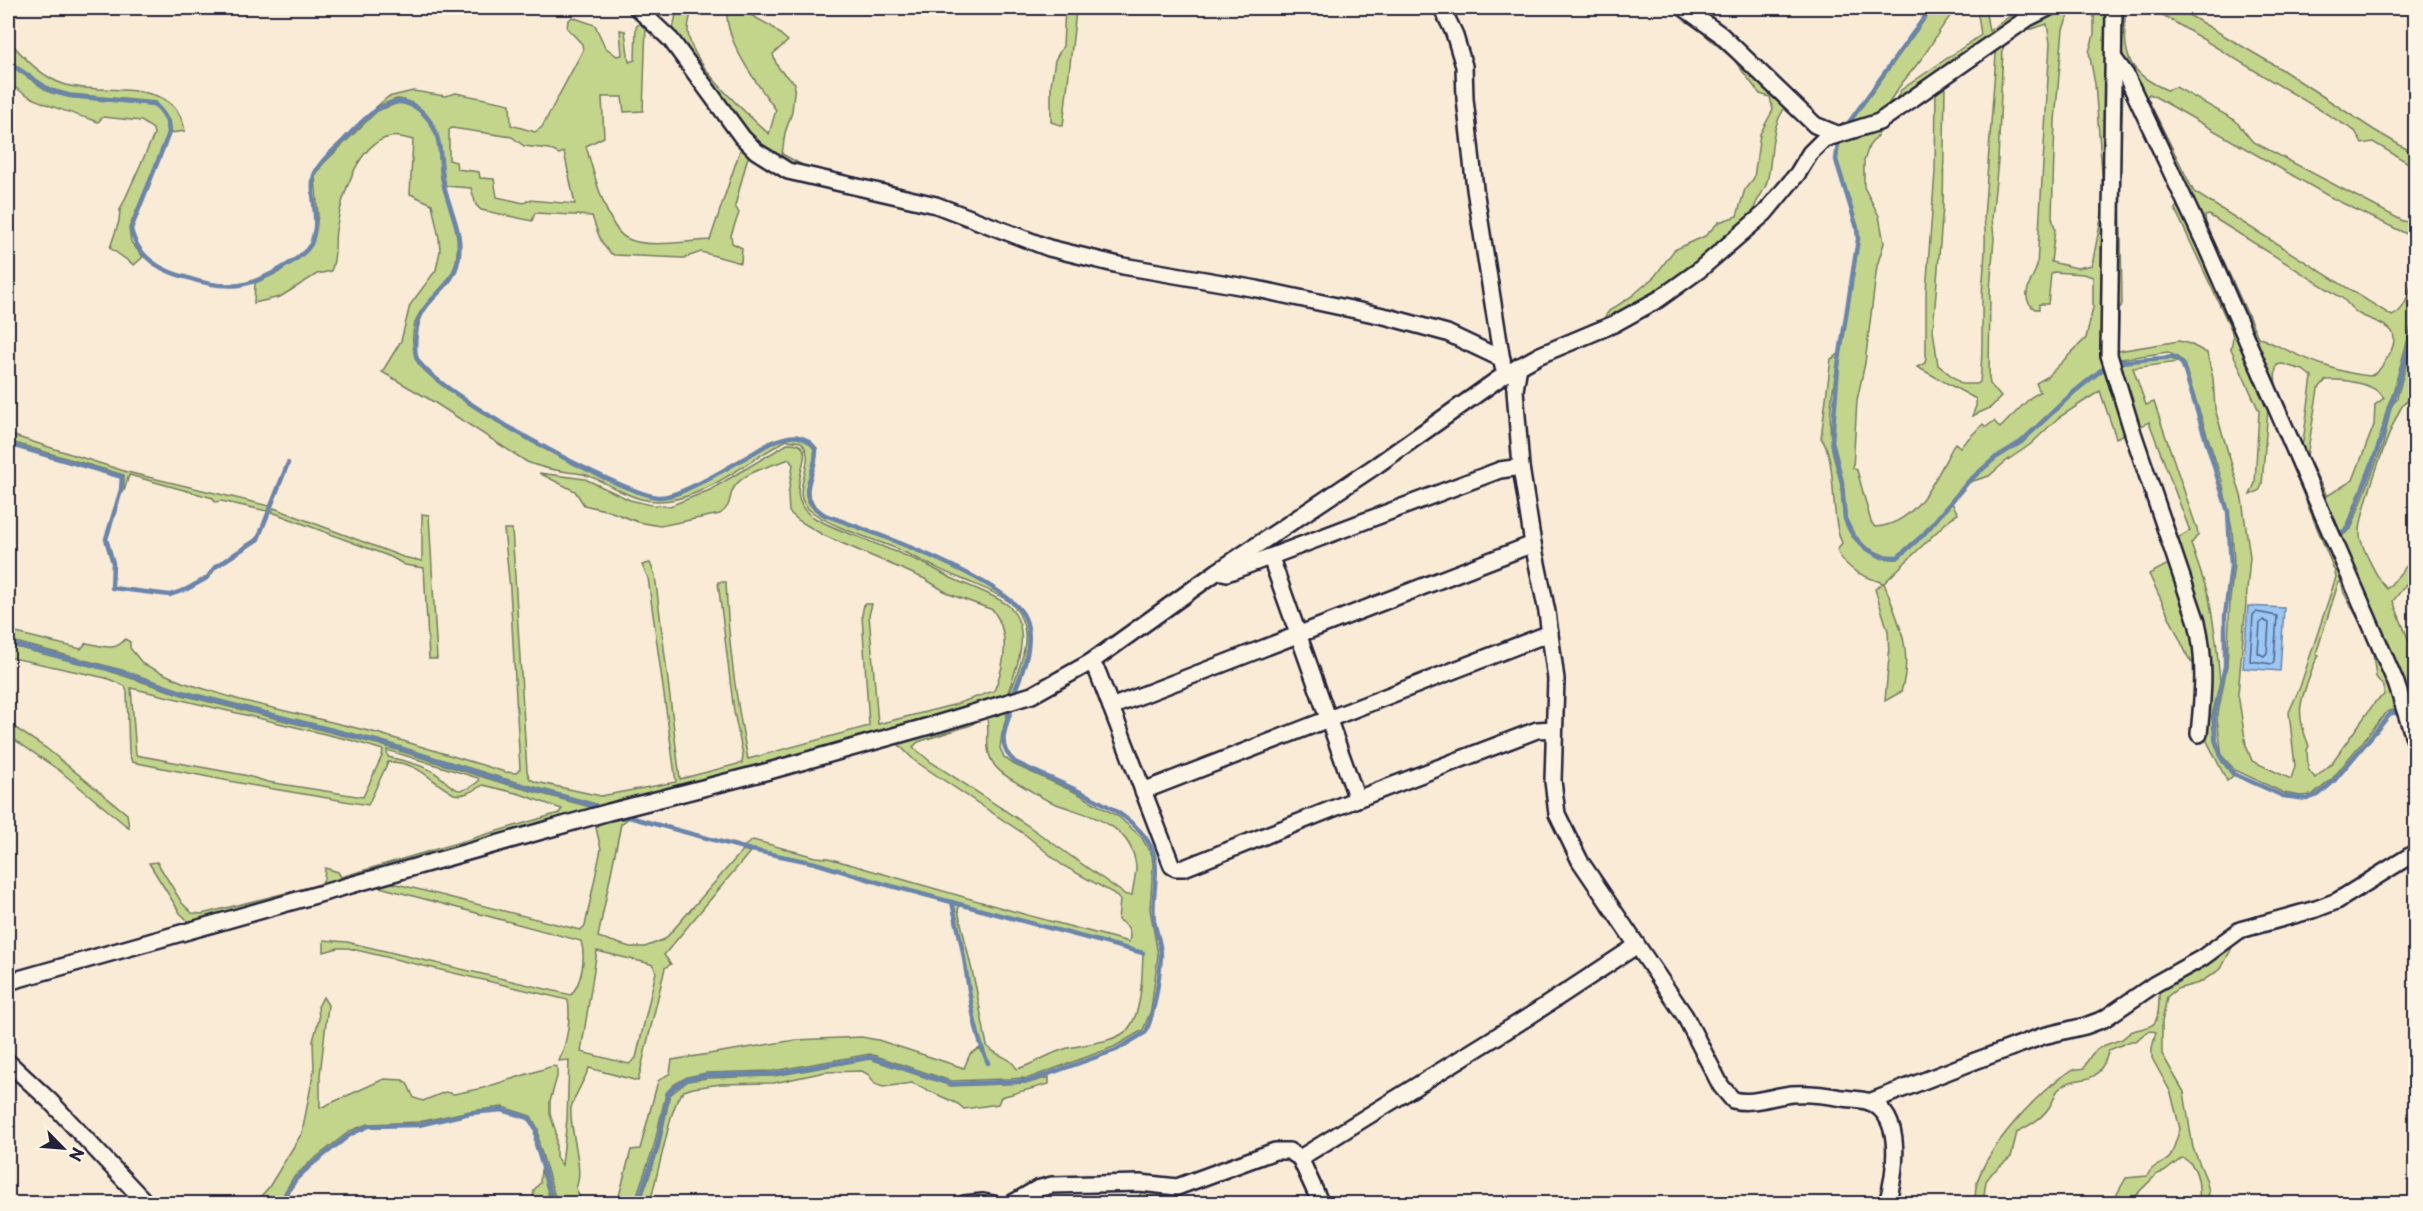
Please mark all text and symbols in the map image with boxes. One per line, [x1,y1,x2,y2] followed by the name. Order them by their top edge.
[33,1118,93,1178] north arrow
[64,1144,91,1166] text: N

